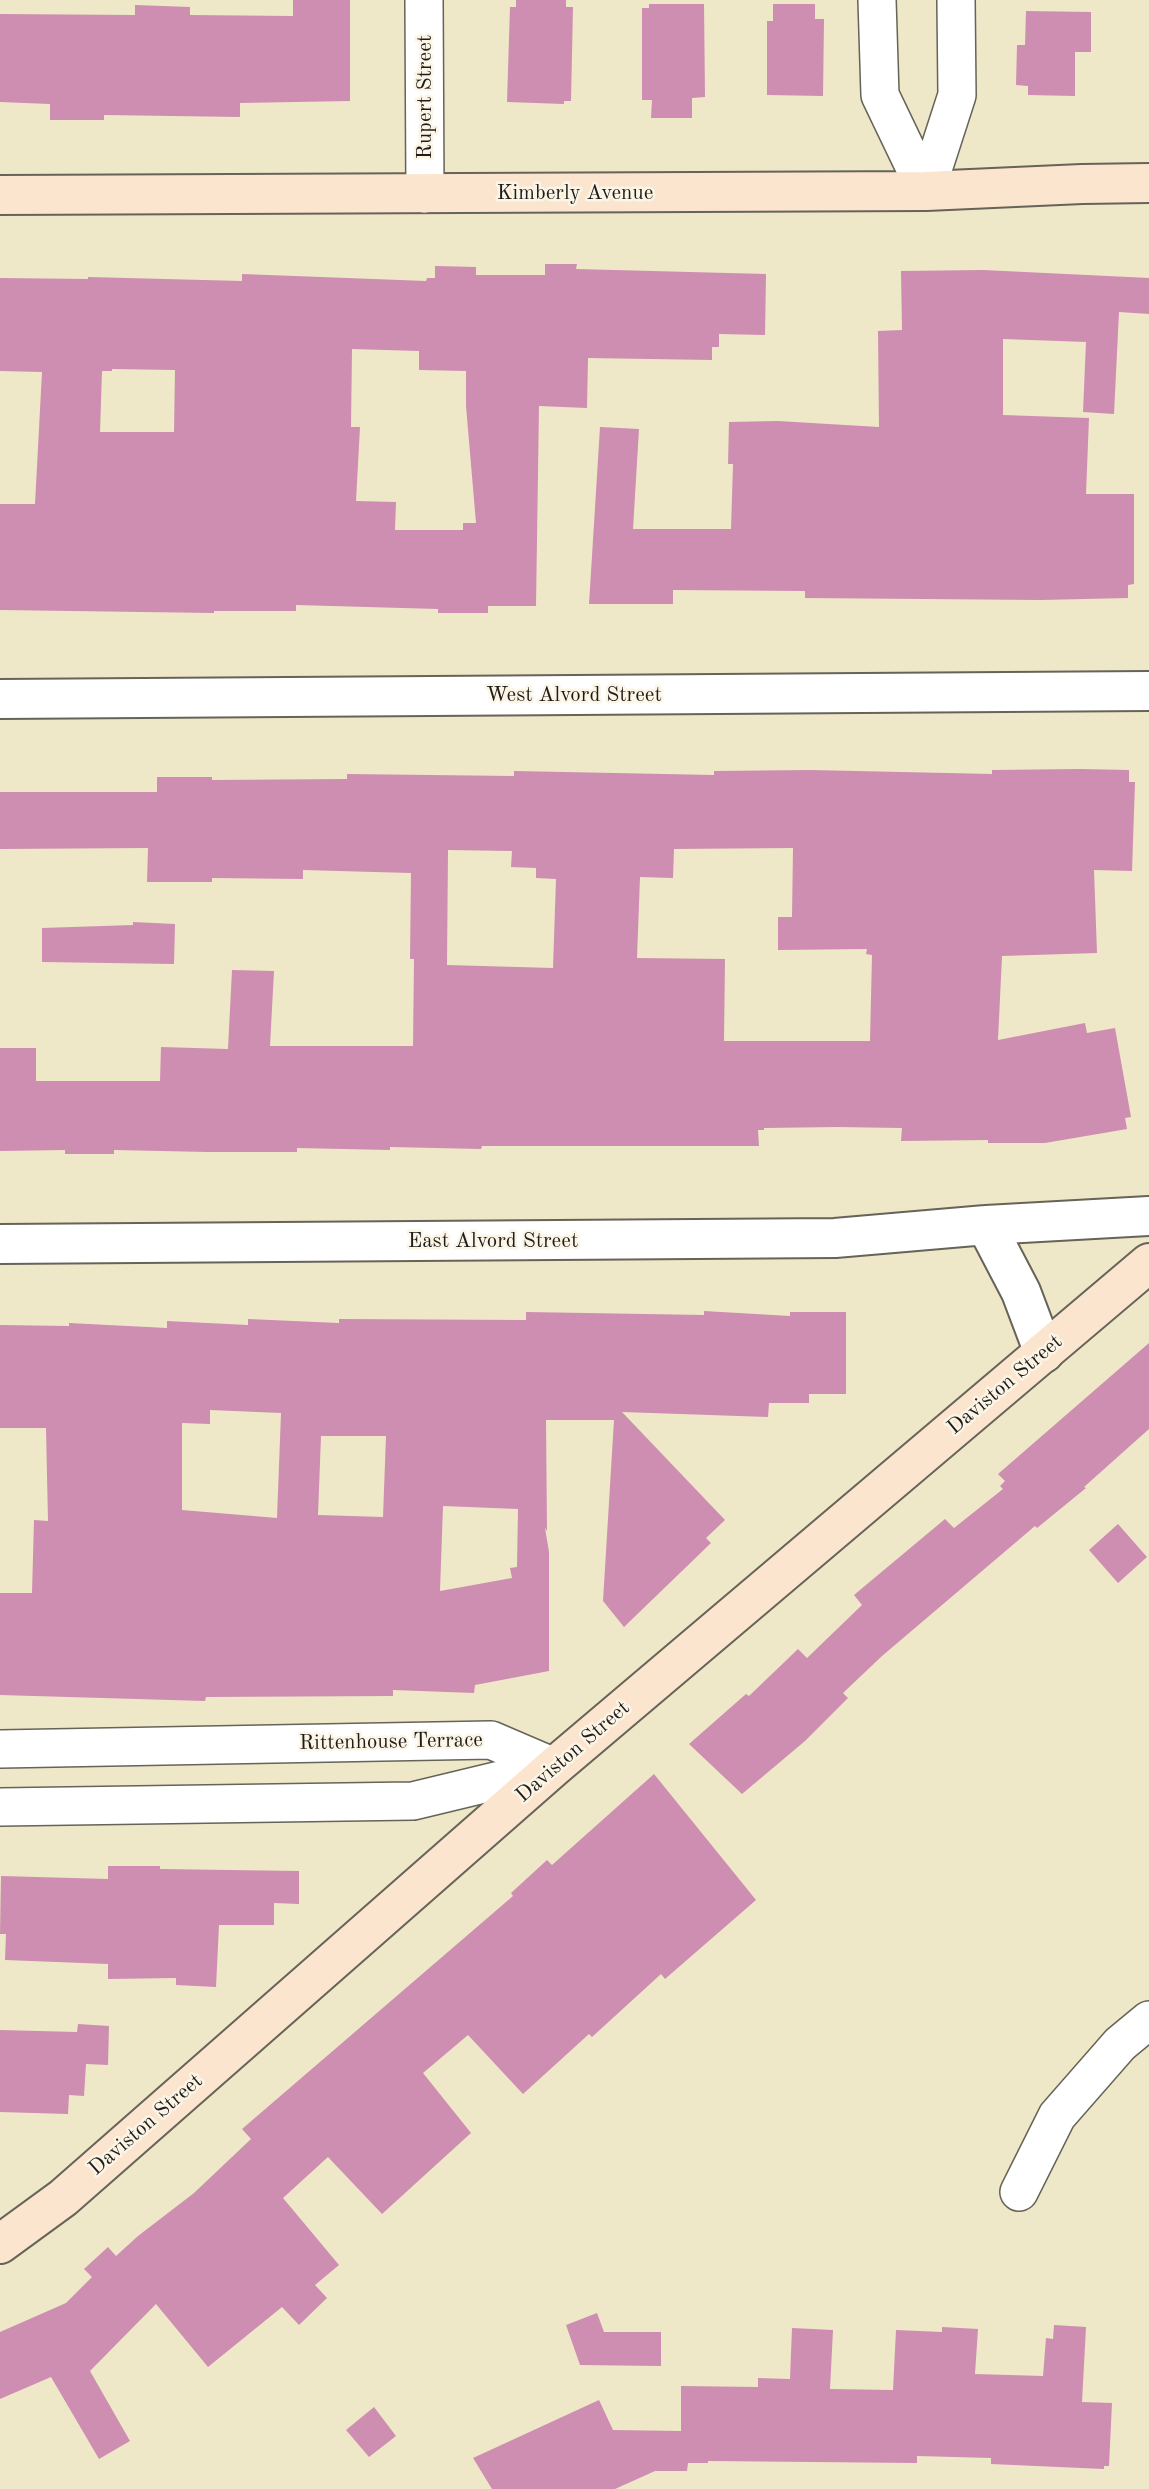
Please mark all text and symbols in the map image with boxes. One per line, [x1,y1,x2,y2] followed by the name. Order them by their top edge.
[412,35,438,159] street label: Rupert Street
[497,180,653,206] street label: Kimberly Avenue
[486,682,662,708] street label: West Alvord Street
[408,1228,578,1254] street label: East Alvord Street
[942,1330,1068,1440] street label: Daviston Street
[511,1696,635,1808] street label: Daviston Street
[299,1728,483,1756] street label: Rittenhouse Terrace
[84,2069,208,2181] street label: Daviston Street

